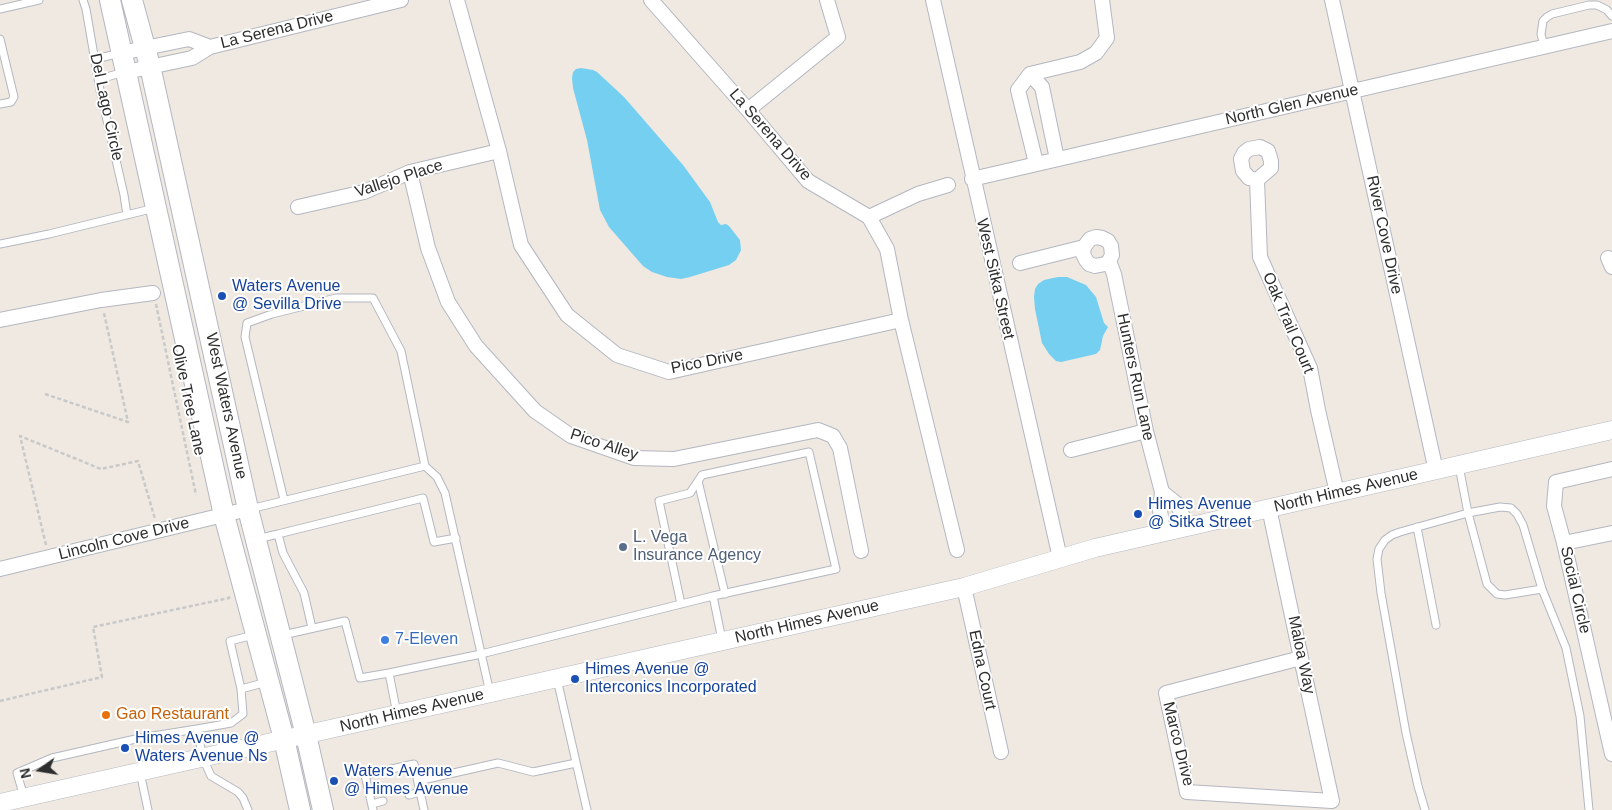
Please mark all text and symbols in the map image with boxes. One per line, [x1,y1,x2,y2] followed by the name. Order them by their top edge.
[219,7,335,53] street label: La Serena Drive
[85,52,127,162] street label: Del Lago Circle
[1224,80,1360,130] street label: North Glen Avenue
[725,85,815,185] street label: La Serena Drive
[353,156,445,202] street label: Vallejo Place
[1362,174,1406,296] street label: River Cove Drive
[972,217,1018,341] street label: West Sitka Street
[1258,270,1318,376] street label: Oak Trail Court
[232,277,342,315] place label: Waters Avenue @ Sevilla Drive
[216,290,228,302] marker: Waters Avenue @ Sevilla Drive
[1112,311,1158,443] street label: Hunters Run Lane
[201,331,251,481] street label: West Waters Avenue
[167,343,209,457] street label: Olive Tree Lane
[669,346,745,378] street label: Pico Drive
[568,425,640,465] street label: Pico Alley
[1272,465,1420,517] street label: North Himes Avenue
[1148,495,1252,533] place label: Himes Avenue @ Sitka Street
[1132,508,1144,520] marker: Himes Avenue @ Sitka Street
[57,513,191,565] street label: Lincoln Cove Drive
[633,528,761,566] place label: L. Vega Insurance Agency
[617,541,629,553] marker: L. Vega Insurance Agency
[1556,545,1594,635] street label: Social Circle
[733,596,881,648] street label: North Himes Avenue
[1283,614,1319,696] street label: Maloa Way
[964,628,1000,712] street label: Edna Court
[395,630,458,650] place label: 7-Eleven
[379,634,391,646] marker: 7-Eleven
[585,660,757,698] place label: Himes Avenue @ Interconics Incorporated
[569,673,581,685] marker: Himes Avenue @ Interconics Incorporated
[338,685,486,737] street label: North Himes Avenue
[1158,700,1198,788] street label: Marco Drive
[116,705,229,725] place label: Gao Restaurant
[100,709,112,721] marker: Gao Restaurant
[135,729,268,767] place label: Himes Avenue @ Waters Avenue Ns
[119,742,131,754] marker: Himes Avenue @ Waters Avenue Ns
[15,745,65,795] north arrow
[344,762,468,800] place label: Waters Avenue @ Himes Avenue
[16,767,34,780] text: N
[328,775,340,787] marker: Waters Avenue @ Himes Avenue

